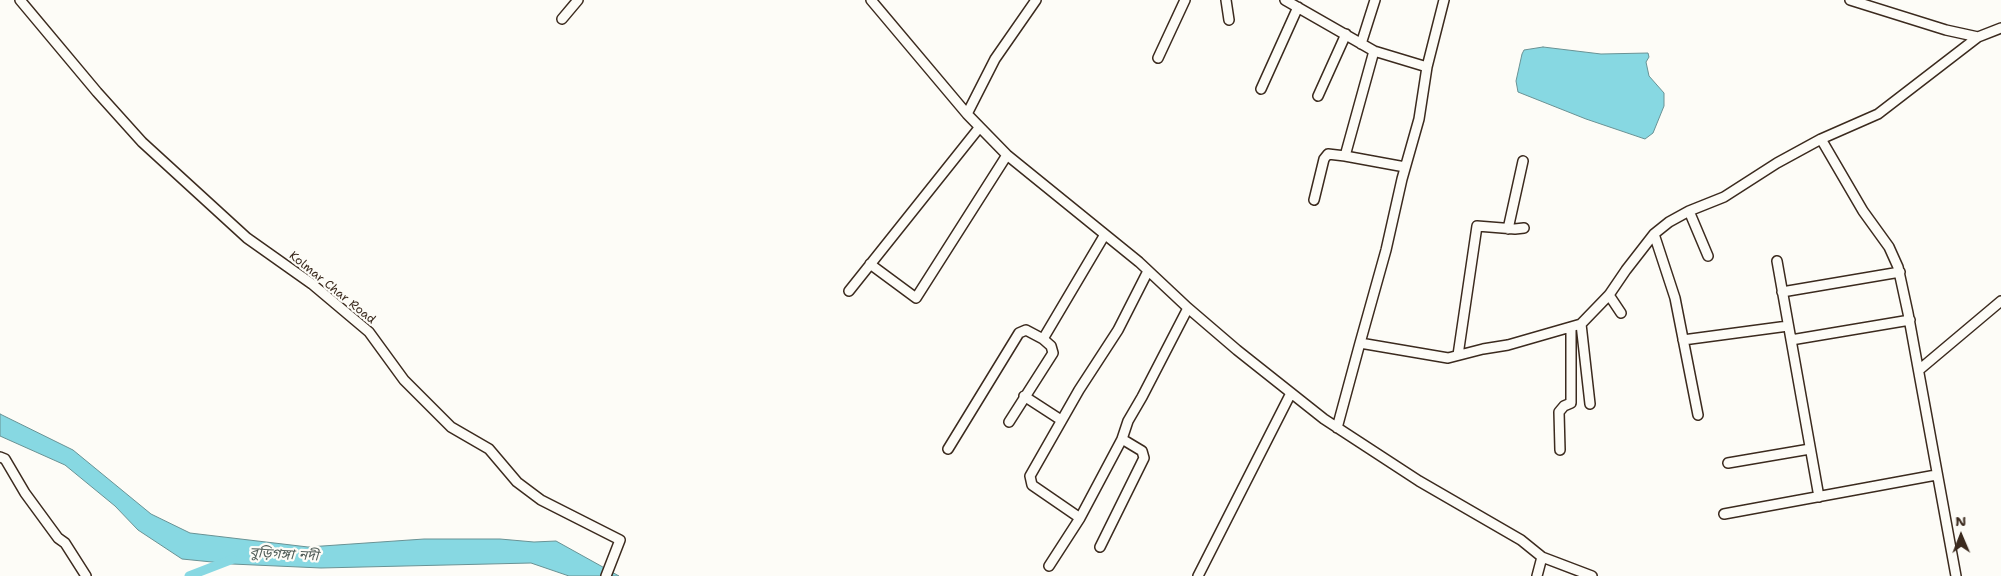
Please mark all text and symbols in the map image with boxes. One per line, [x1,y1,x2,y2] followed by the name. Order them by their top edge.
[286,249,378,327] street label: Kolmar Char Road
[1936,511,1986,561] north arrow
[1955,512,1966,530] text: N
[249,545,319,565] water label: বুড়িগঙ্গা নদী

